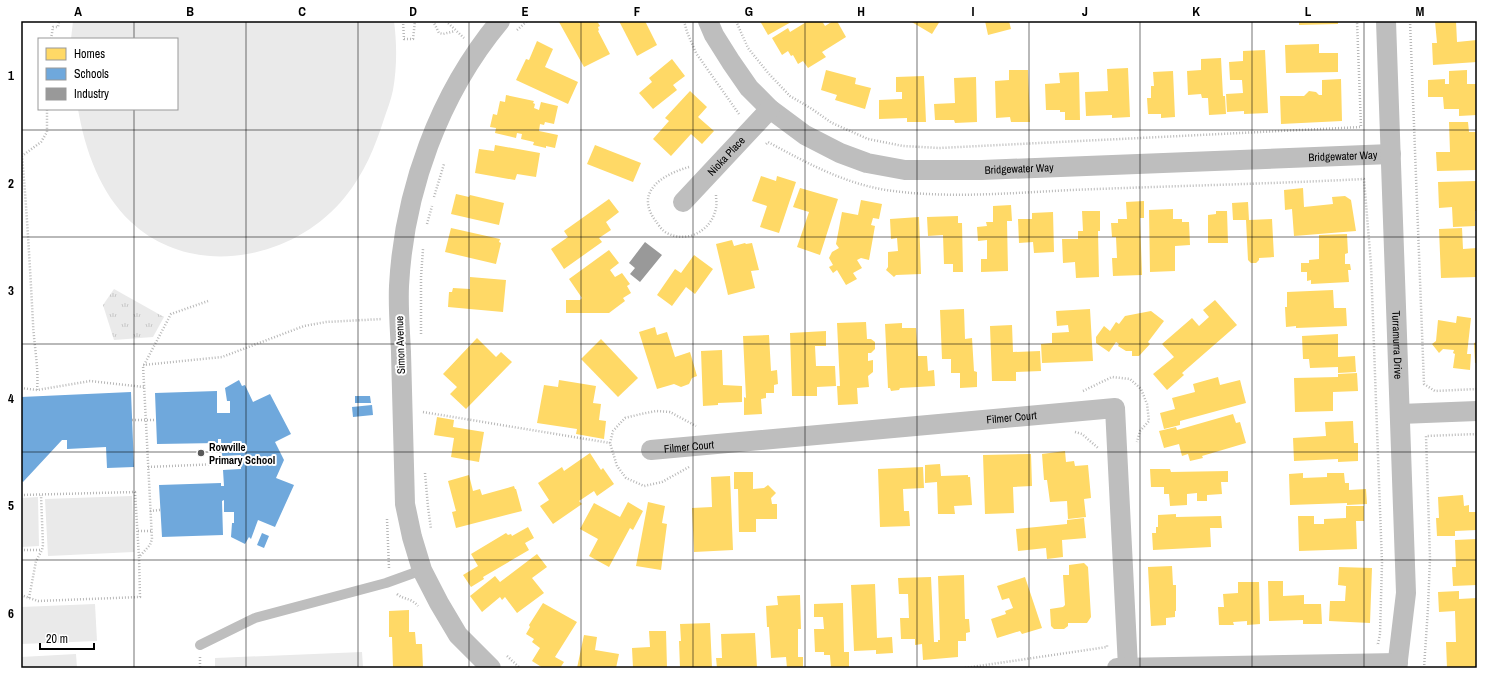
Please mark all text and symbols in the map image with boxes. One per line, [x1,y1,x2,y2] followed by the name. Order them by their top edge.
[74,3,82,20] text: A
[186,3,194,20] text: B
[298,3,306,20] text: C
[409,3,417,20] text: D
[521,3,529,20] text: E
[634,3,641,20] text: F
[745,3,753,20] text: G
[857,3,865,20] text: H
[972,3,975,20] text: I
[1082,3,1088,20] text: J
[1192,3,1200,20] text: K
[1305,3,1312,20] text: L
[1416,3,1425,20] text: M
[38,38,178,110] legend
[74,46,105,62] text: Homes
[74,66,109,82] text: Schools
[8,67,14,84] text: 1
[74,86,109,102] text: Industry
[704,133,748,179] street label: Nioka Place
[1308,148,1378,164] street label: Bridgewater Way
[984,160,1054,177] street label: Bridgewater Way
[8,175,14,192] text: 2
[8,282,14,299] text: 3
[1389,310,1406,379] street label: Turramurra Drive
[392,316,408,374] street label: Simon Avenue
[8,390,14,407] text: 4
[986,408,1038,427] street label: Filmer Court
[663,437,715,456] street label: Filmer Court
[209,440,275,467] place label: Rowville Primary School
[196,448,206,458] marker: Rowville Primary School
[8,497,14,514] text: 5
[8,605,14,622] text: 6
[40,625,94,651] scale bar
[46,631,68,647] text: 20 m

